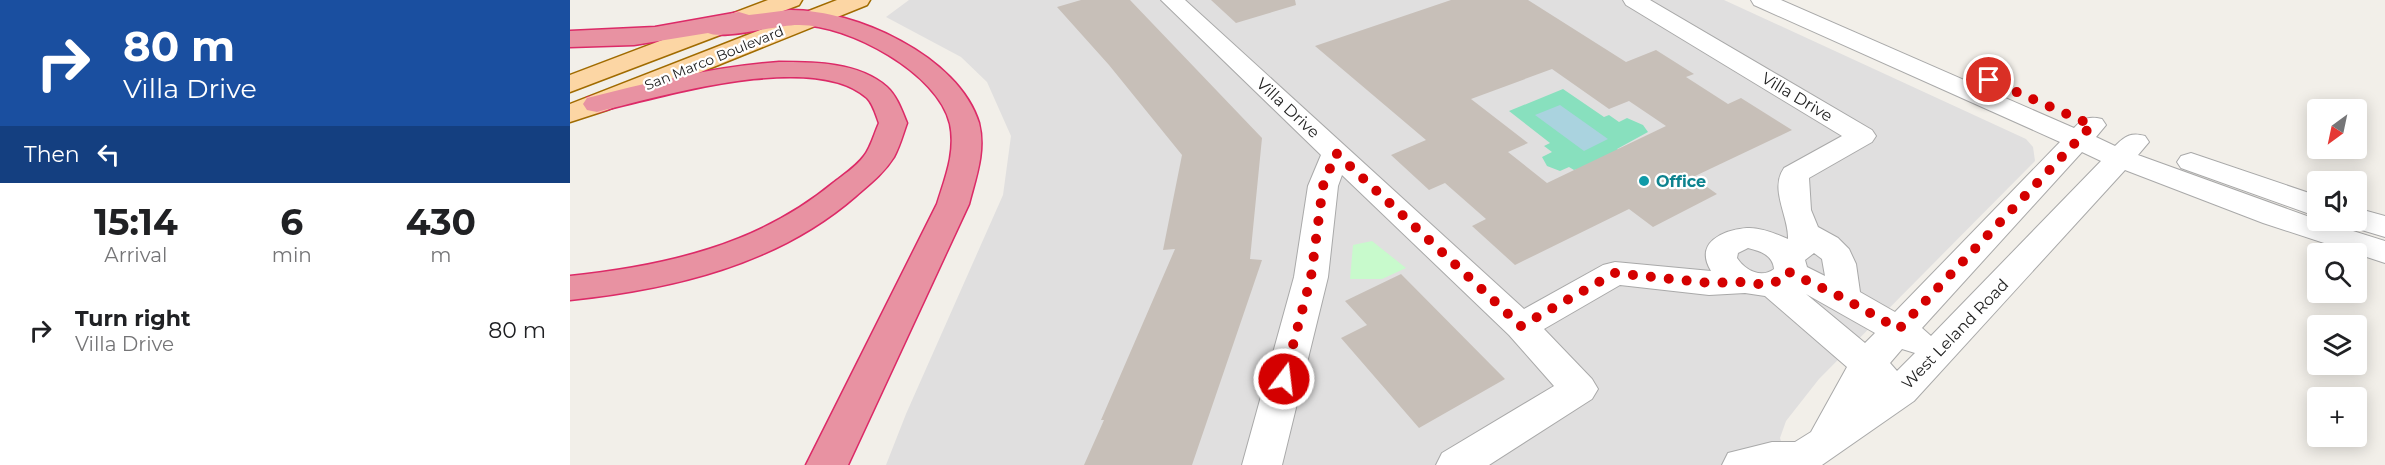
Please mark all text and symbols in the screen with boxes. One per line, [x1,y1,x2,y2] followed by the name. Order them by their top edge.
[123,20,235,72] text: 80 m
[642,22,786,94] street label: San Marco Boulevard
[24,24,102,102] icon: right
[1963,54,2014,105] pin
[1972,63,2005,96] icon: arrive
[1758,68,1836,126] street label: Villa Drive
[123,72,257,105] text: Villa Drive
[1253,74,1323,142] street label: Villa Drive
[2307,99,2367,159] north arrow
[2307,99,2367,447] map controls
[92,138,125,171] icon: left
[24,141,80,168] text: Then
[2307,171,2367,231] button: sound
[1656,172,1706,191] place label: Office
[1637,174,1651,188] marker: Office
[94,200,178,244] text: 15:14
[280,200,303,244] text: 6
[406,200,476,244] text: 430
[104,243,167,267] text: Arrival
[272,243,312,267] text: min
[430,243,452,267] text: m
[2307,243,2367,303] button: search
[1898,275,2012,393] street label: West Leland Road
[75,305,190,332] text: Turn right
[24,314,57,347] icon: right
[2307,315,2367,375] button: layers
[488,317,546,344] text: 80 m
[75,332,174,356] text: Villa Drive
[1252,347,1316,411] position arrow
[2307,387,2367,447] button: +

